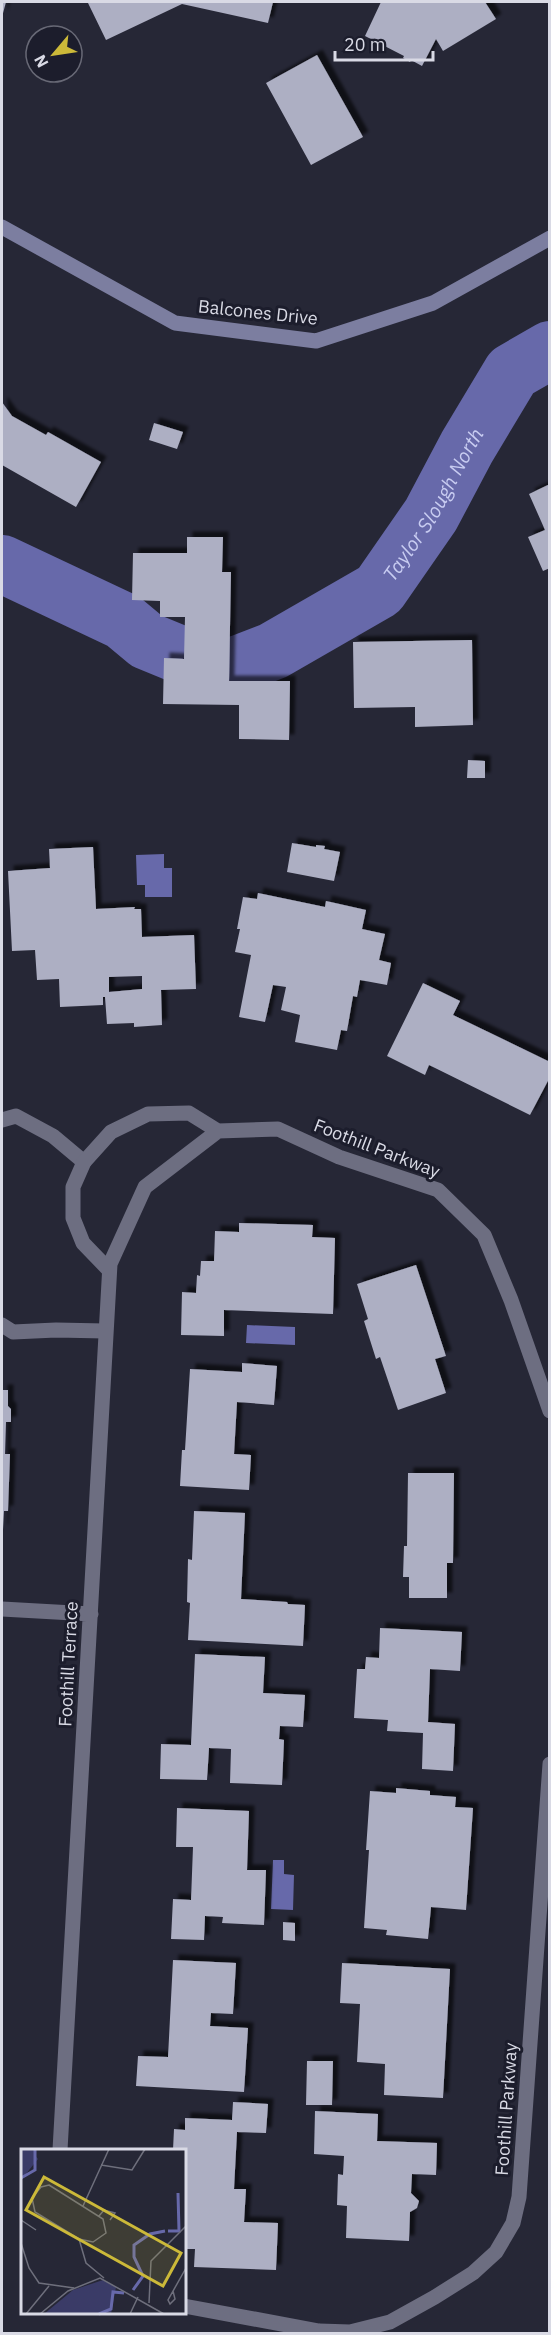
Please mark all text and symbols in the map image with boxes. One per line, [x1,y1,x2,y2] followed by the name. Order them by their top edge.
[24,24,84,84] north arrow
[335,24,432,62] scale bar
[344,33,386,56] text: 20 m
[29,51,52,71] text: N
[197,294,319,330] street label: Balcones Drive
[376,423,489,586] water label: Taylor Slough North
[311,1113,443,1183] street label: Foothill Parkway
[53,1601,83,1727] street label: Foothill Terrace
[490,2042,522,2176] street label: Foothill Parkway
[21,2149,186,2314] inset map

